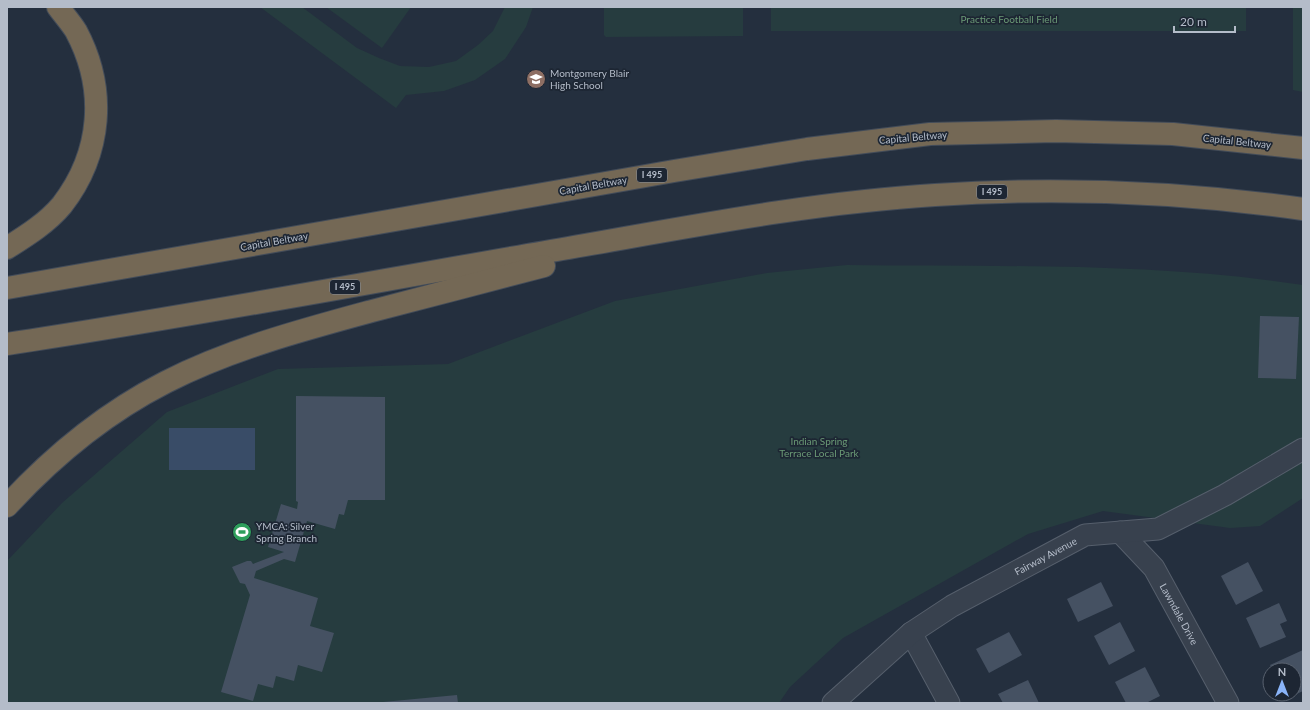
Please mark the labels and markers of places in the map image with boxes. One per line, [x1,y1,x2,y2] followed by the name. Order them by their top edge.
[550,67,629,91] place label: Montgomery Blair High School
[525,68,547,90] school or university icon: Montgomery Blair High School
[256,520,317,544] place label: YMCA: Silver Spring Branch
[231,521,253,543] sports icon: YMCA: Silver Spring Branch

